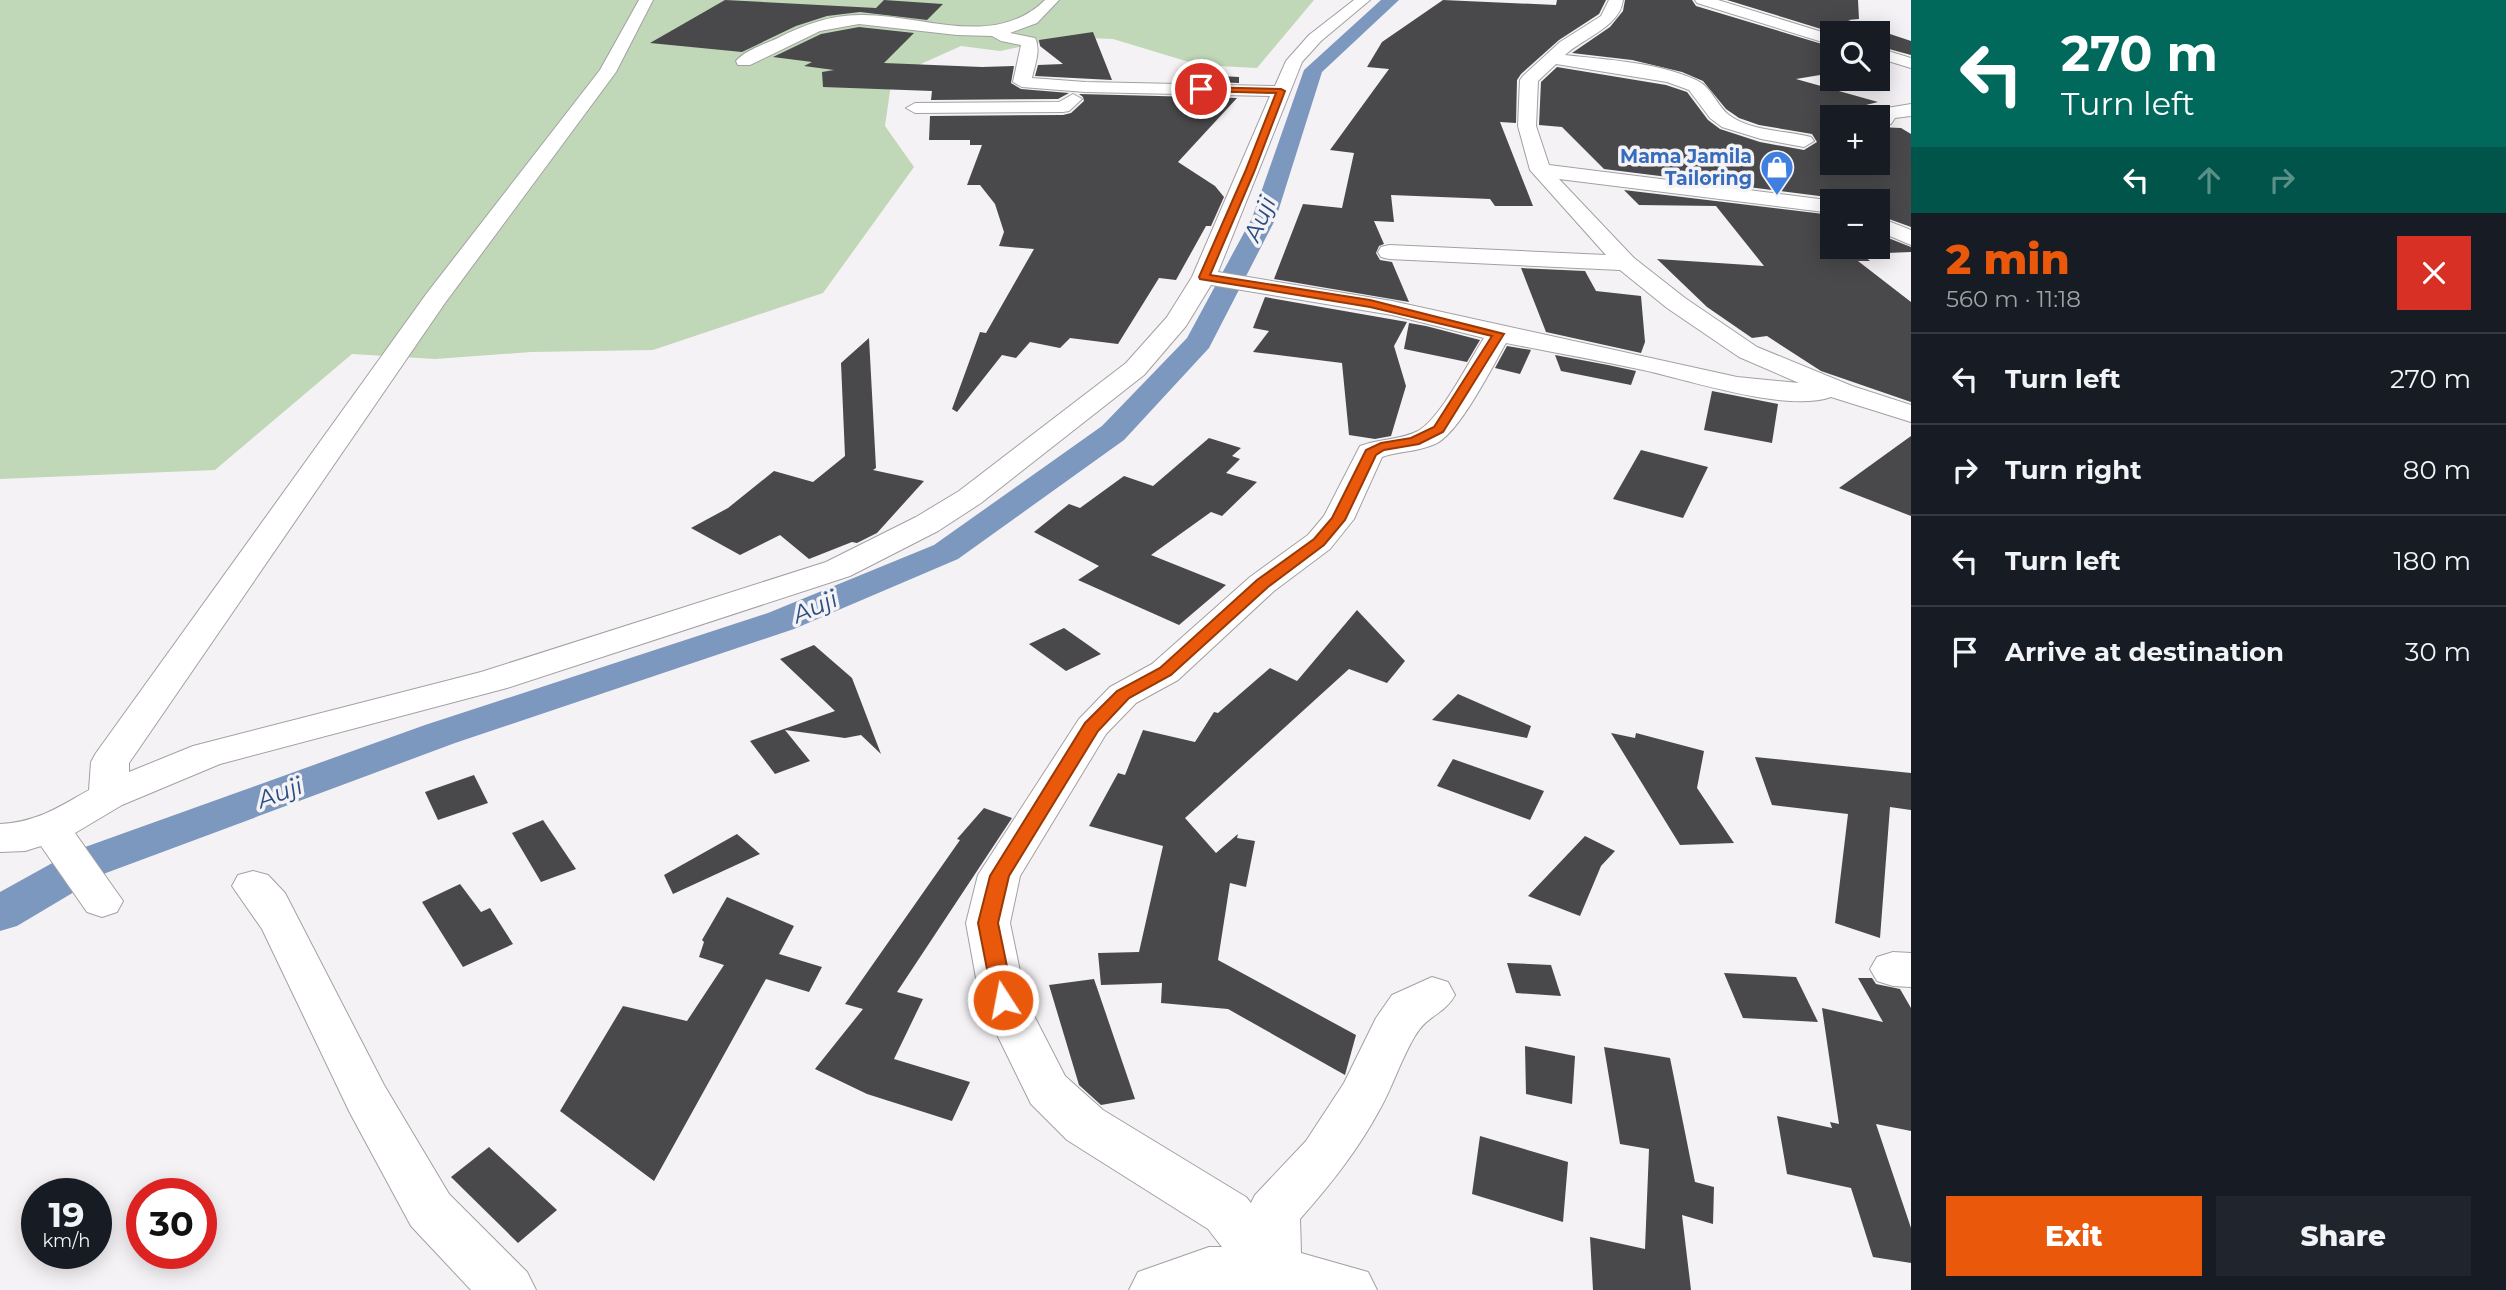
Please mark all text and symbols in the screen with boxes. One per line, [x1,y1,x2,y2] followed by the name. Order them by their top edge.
[1820,21,1890,259] map controls
[1820,21,1890,91] button: search
[2061,24,2218,83] text: 270 m
[1946,28,2037,119] icon: left
[1171,59,1231,119] pin
[1182,70,1220,108] icon: arrive
[2061,84,2195,123] text: Turn left
[1820,105,1890,175] button: +
[1620,145,1752,190] place label: Mama Jamila Tailoring
[1758,148,1796,197] shop icon: Mama Jamila Tailoring
[2117,161,2155,199] icon: left
[2190,161,2228,199] icon: ahead
[2263,161,2301,199] icon: right
[1820,189,1890,259] button: −
[1236,191,1282,248] water label: Auji
[1946,233,2070,285] text: 2 min
[2397,236,2471,310] button: close
[1946,285,2081,313] text: 560 m · 11:18
[1946,360,1984,398] icon: left
[2005,363,2121,395] text: Turn left
[2390,363,2471,395] text: 270 m
[1946,451,1984,489] icon: right
[2005,454,2141,486] text: Turn right
[2403,454,2471,486] text: 80 m
[1946,542,1984,580] icon: left
[2005,545,2121,577] text: Turn left
[2393,545,2471,577] text: 180 m
[786,584,842,630] water label: Auji
[1946,633,1984,671] icon: arrive
[2005,636,2284,668] text: Arrive at destination
[2405,636,2471,668] text: 30 m
[251,771,307,815] water label: Auji
[966,963,1040,1037] position arrow
[126,1178,217,1269] speed limit sign: 30
[48,1193,85,1236] text: 19
[1946,1196,2202,1276] button: Exit
[2216,1196,2471,1276] button: Share
[42,1230,91,1252] text: km/h

